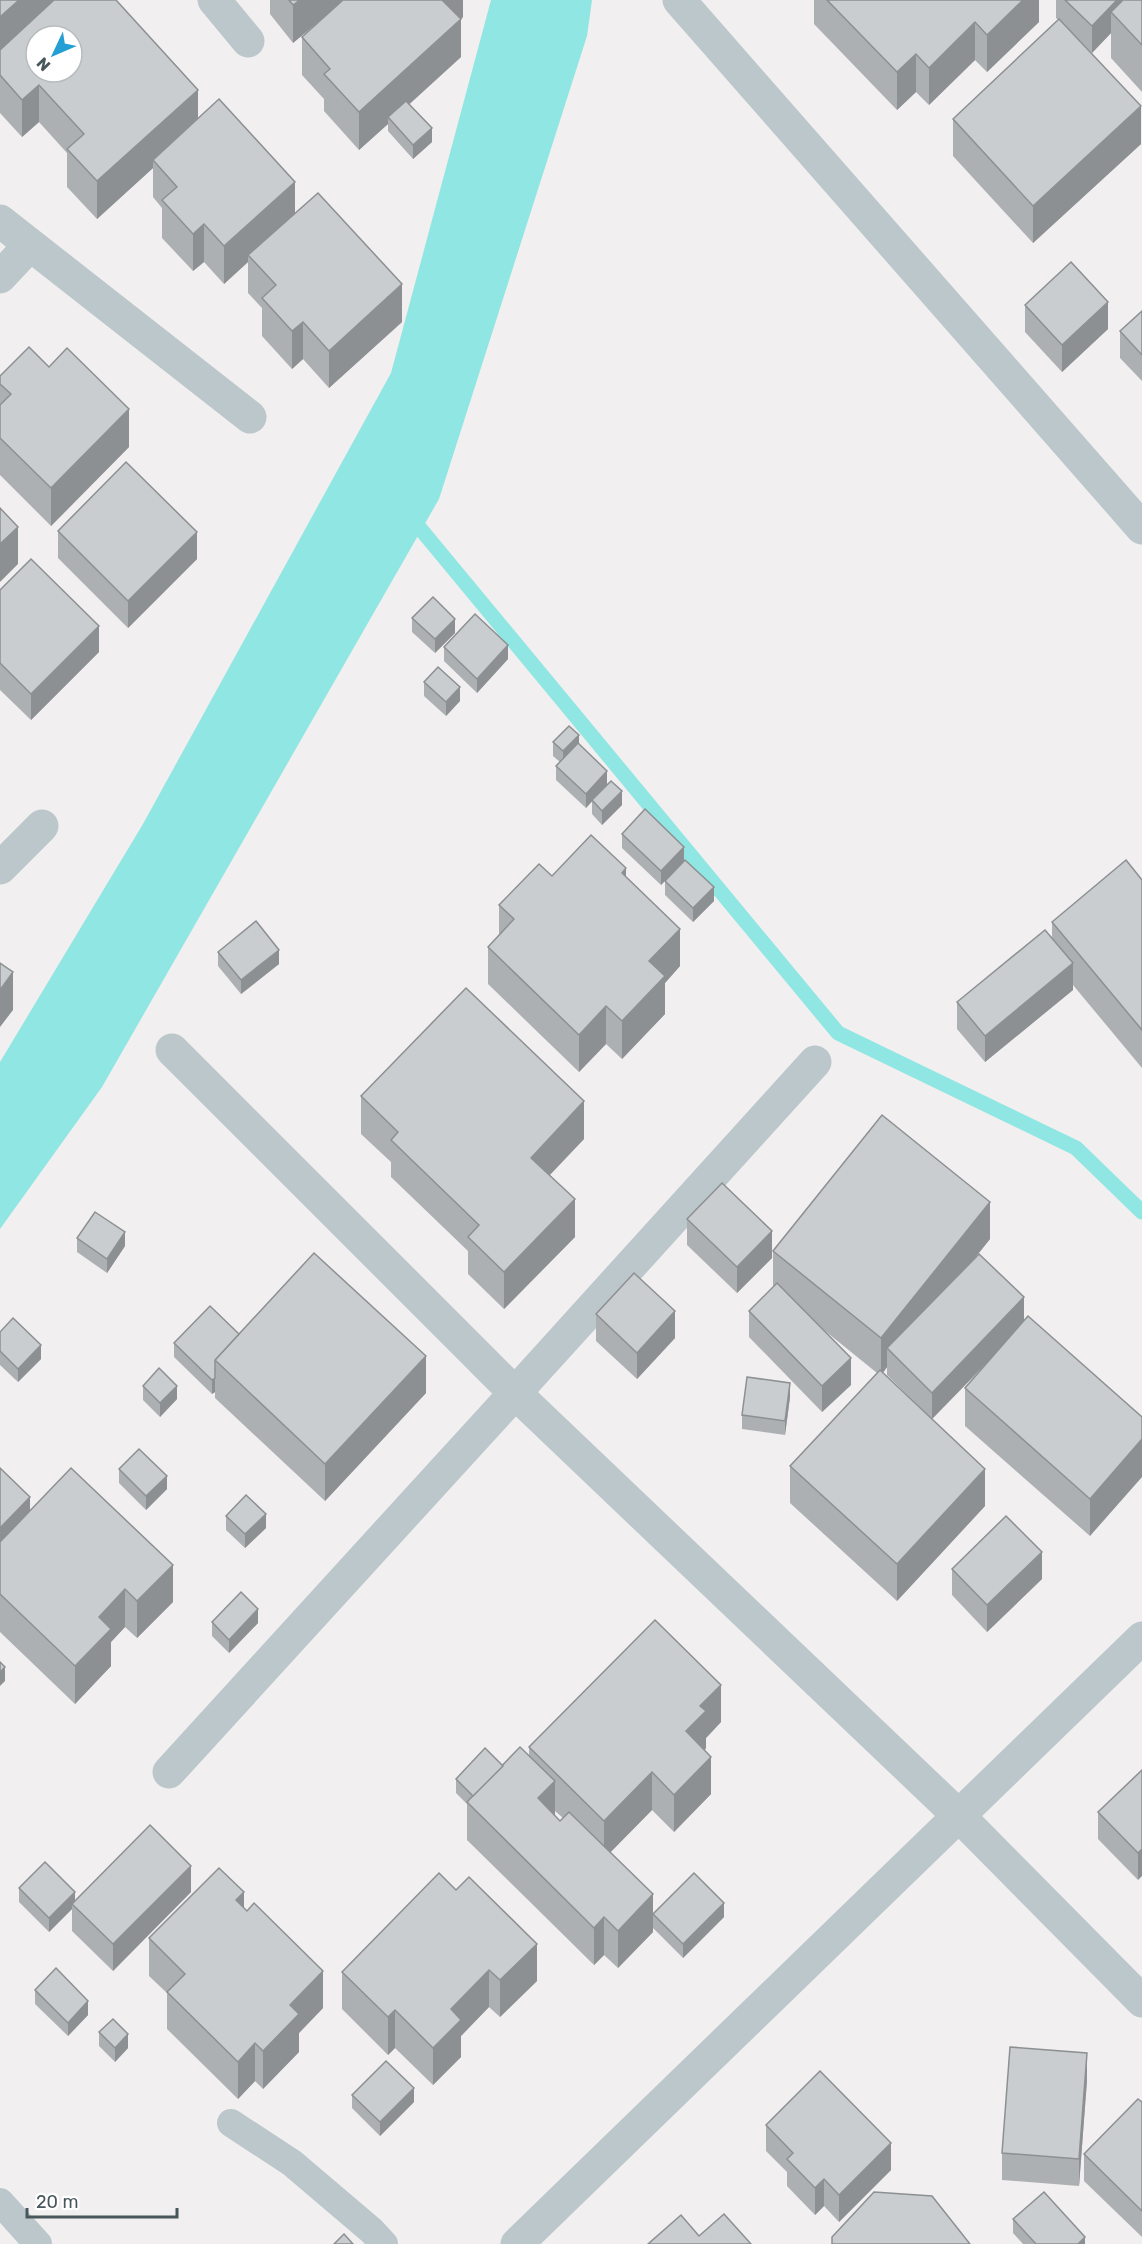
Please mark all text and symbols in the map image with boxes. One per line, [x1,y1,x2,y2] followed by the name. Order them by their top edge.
[24,24,84,84] north arrow
[33,53,54,75] text: N
[27,2181,177,2219] scale bar
[36,2191,78,2213] text: 20 m

